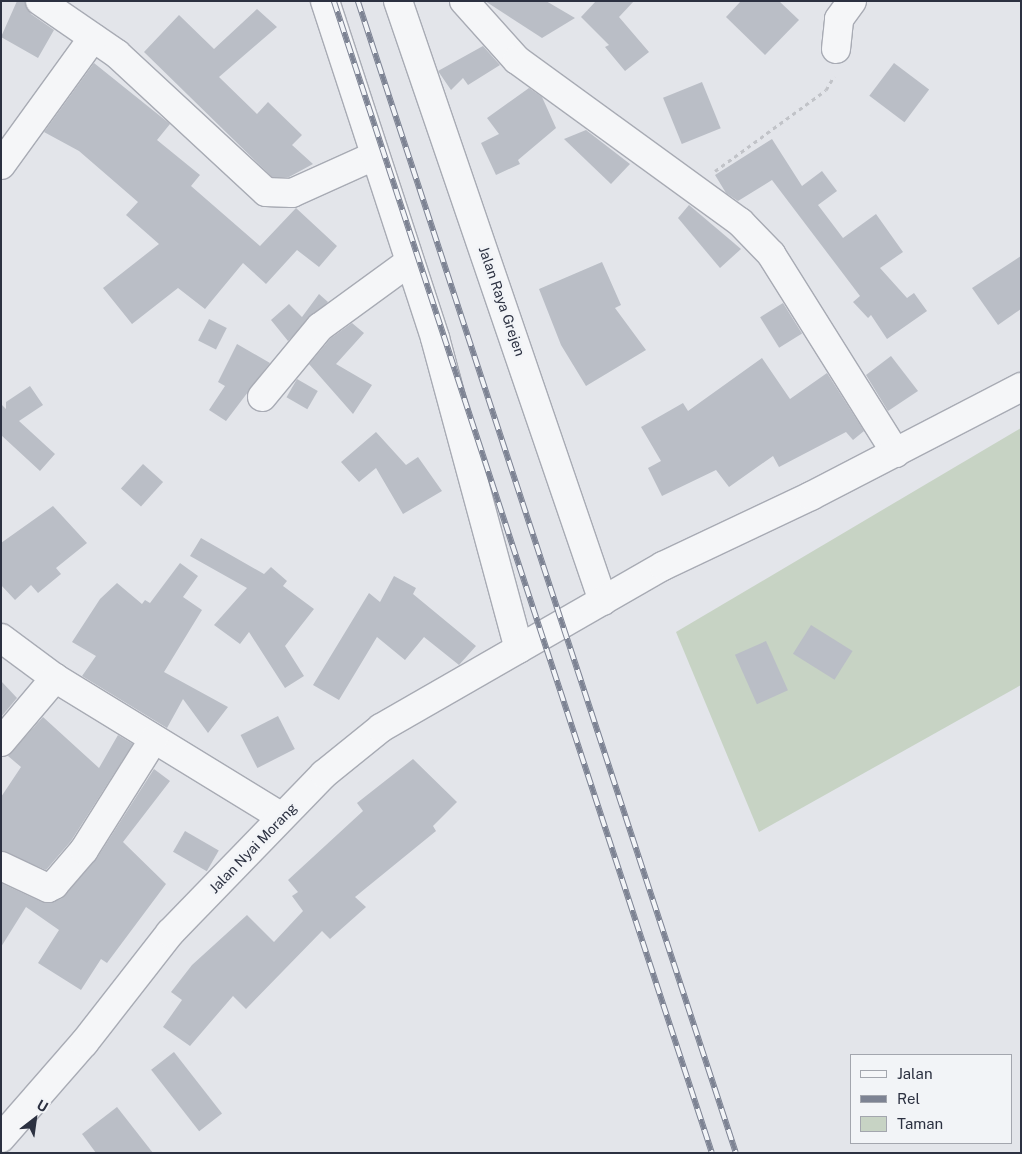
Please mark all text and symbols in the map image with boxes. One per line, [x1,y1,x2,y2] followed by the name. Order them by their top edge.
[475,244,529,358] street label: Jalan Raya Grejen
[206,799,300,897] street label: Jalan Nyai Morang
[850,1054,1012,1144] legend
[897,1065,933,1082] text: Jalan
[897,1090,920,1107] text: Rel
[10,1094,60,1144] north arrow
[34,1097,51,1115] text: U
[897,1115,943,1132] text: Taman

